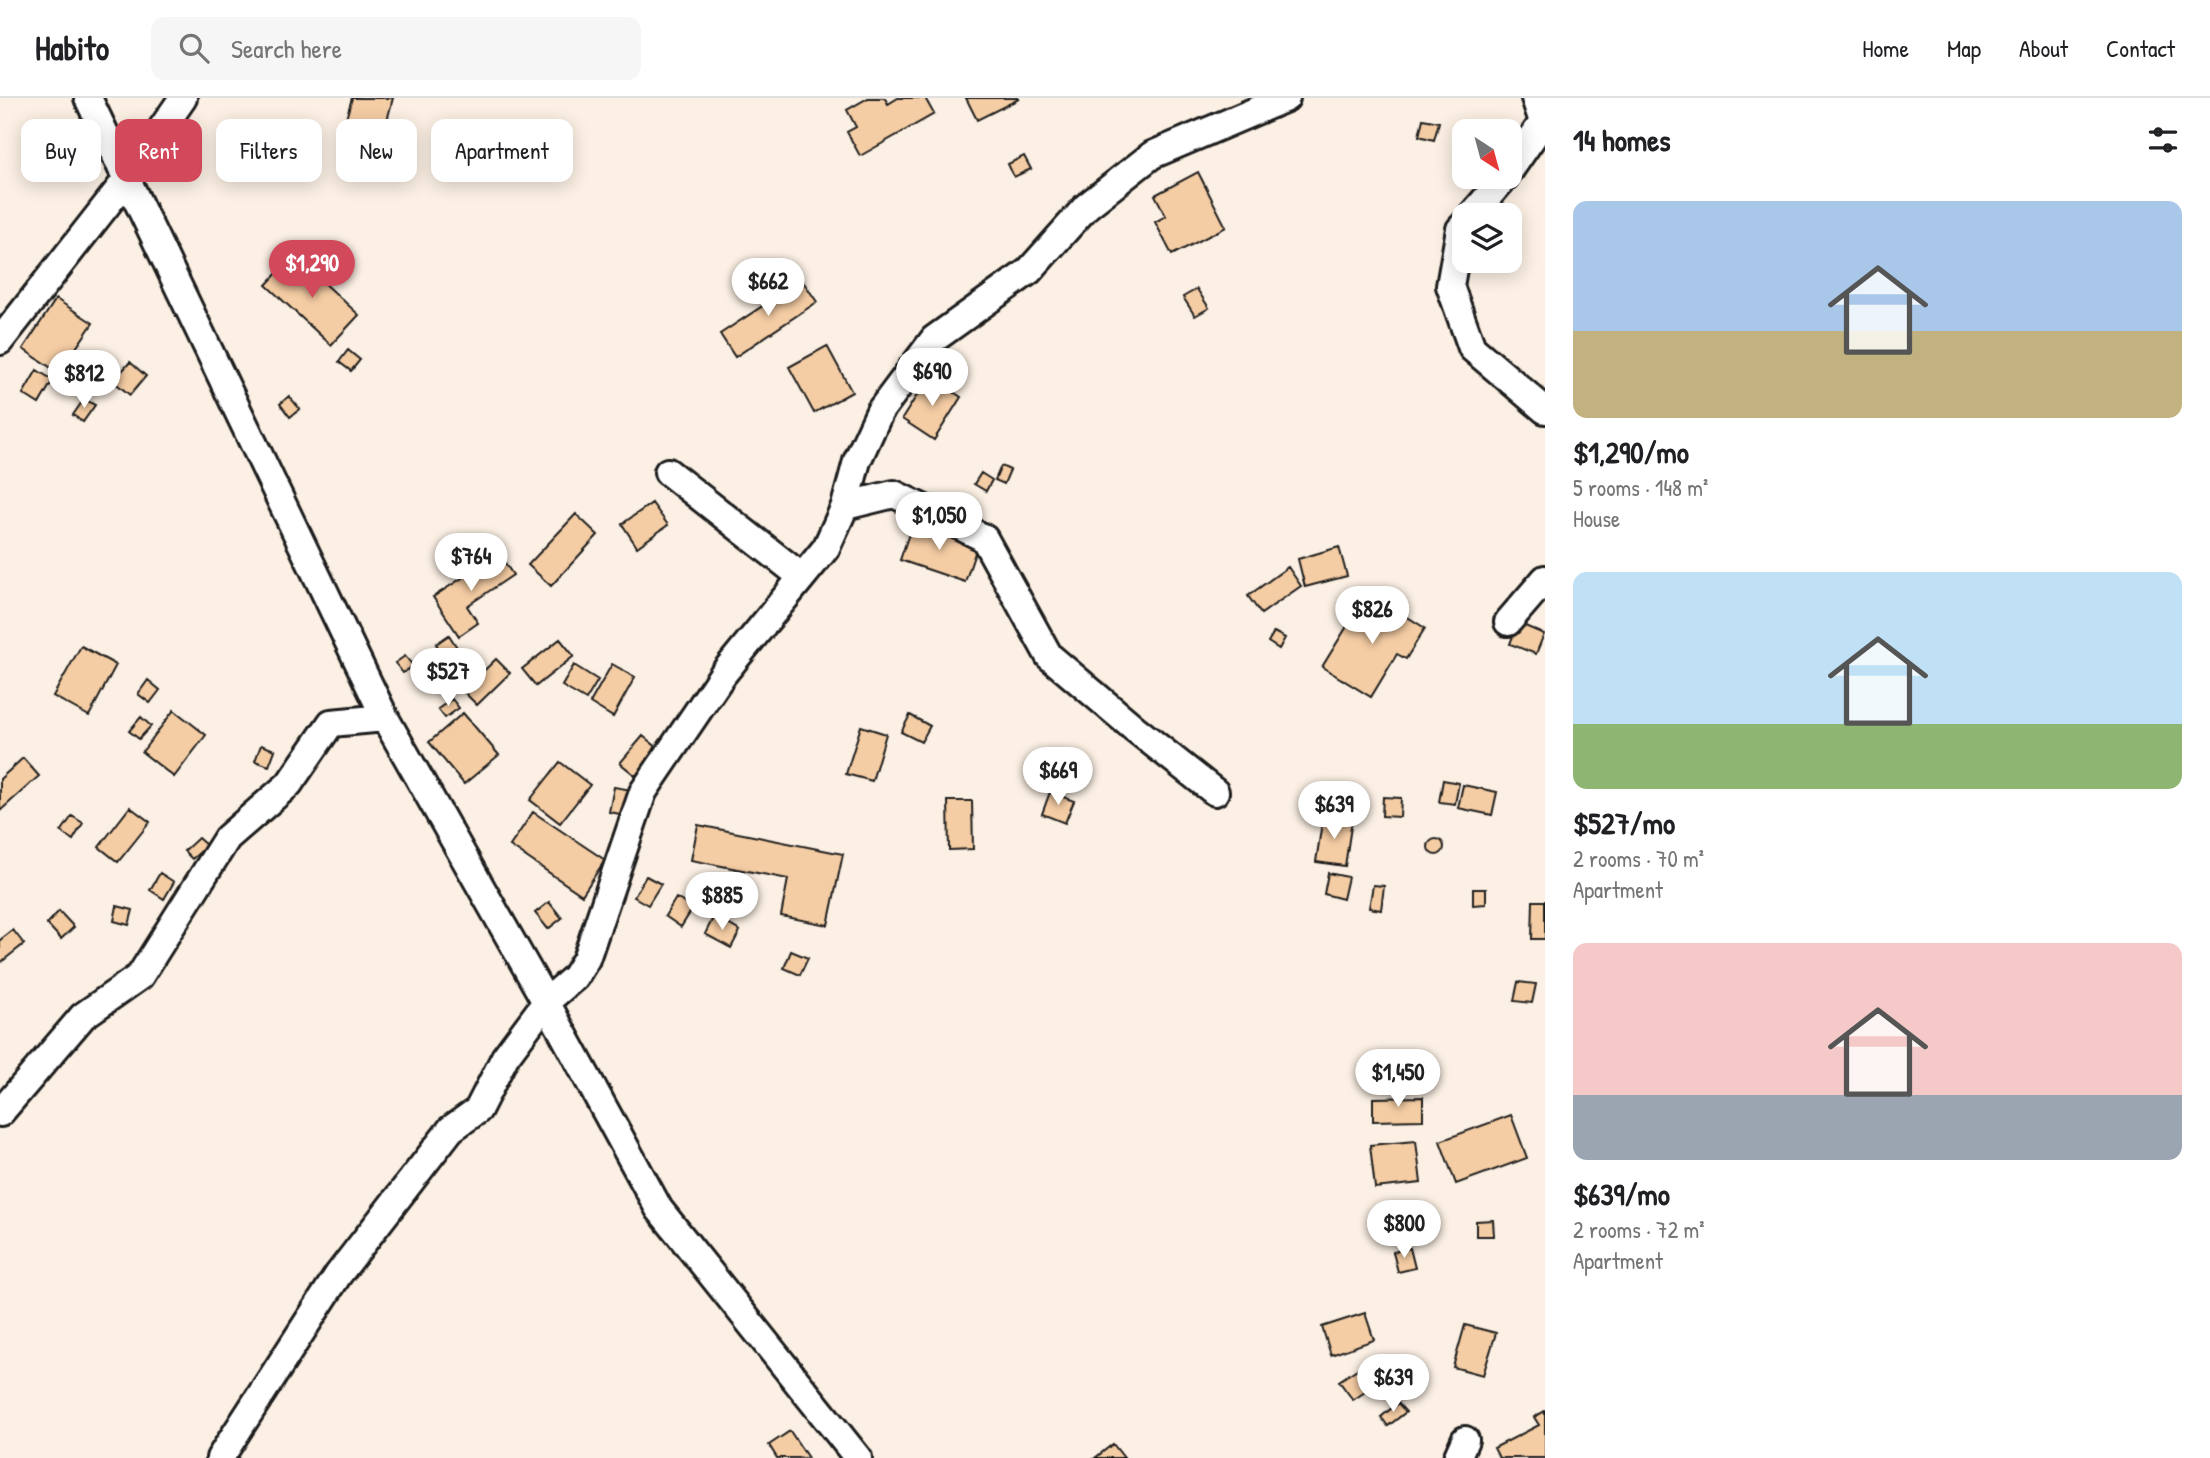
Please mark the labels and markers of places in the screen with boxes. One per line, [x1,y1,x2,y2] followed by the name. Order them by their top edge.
[255,240,369,300] pin: $1,290
[727,258,809,318] pin: $662
[891,348,973,408] pin: $690
[43,350,125,410] pin: $812
[882,492,996,552] pin: $1,050
[430,533,512,593] pin: $764
[1331,587,1413,646] pin: $826
[407,648,489,708] pin: $527
[1017,748,1099,807] pin: $669
[1293,782,1375,841] pin: $639
[681,872,763,932] pin: $885
[1341,1049,1455,1109] pin: $1,450
[1363,1200,1445,1260] pin: $800
[1352,1354,1434,1414] pin: $639

